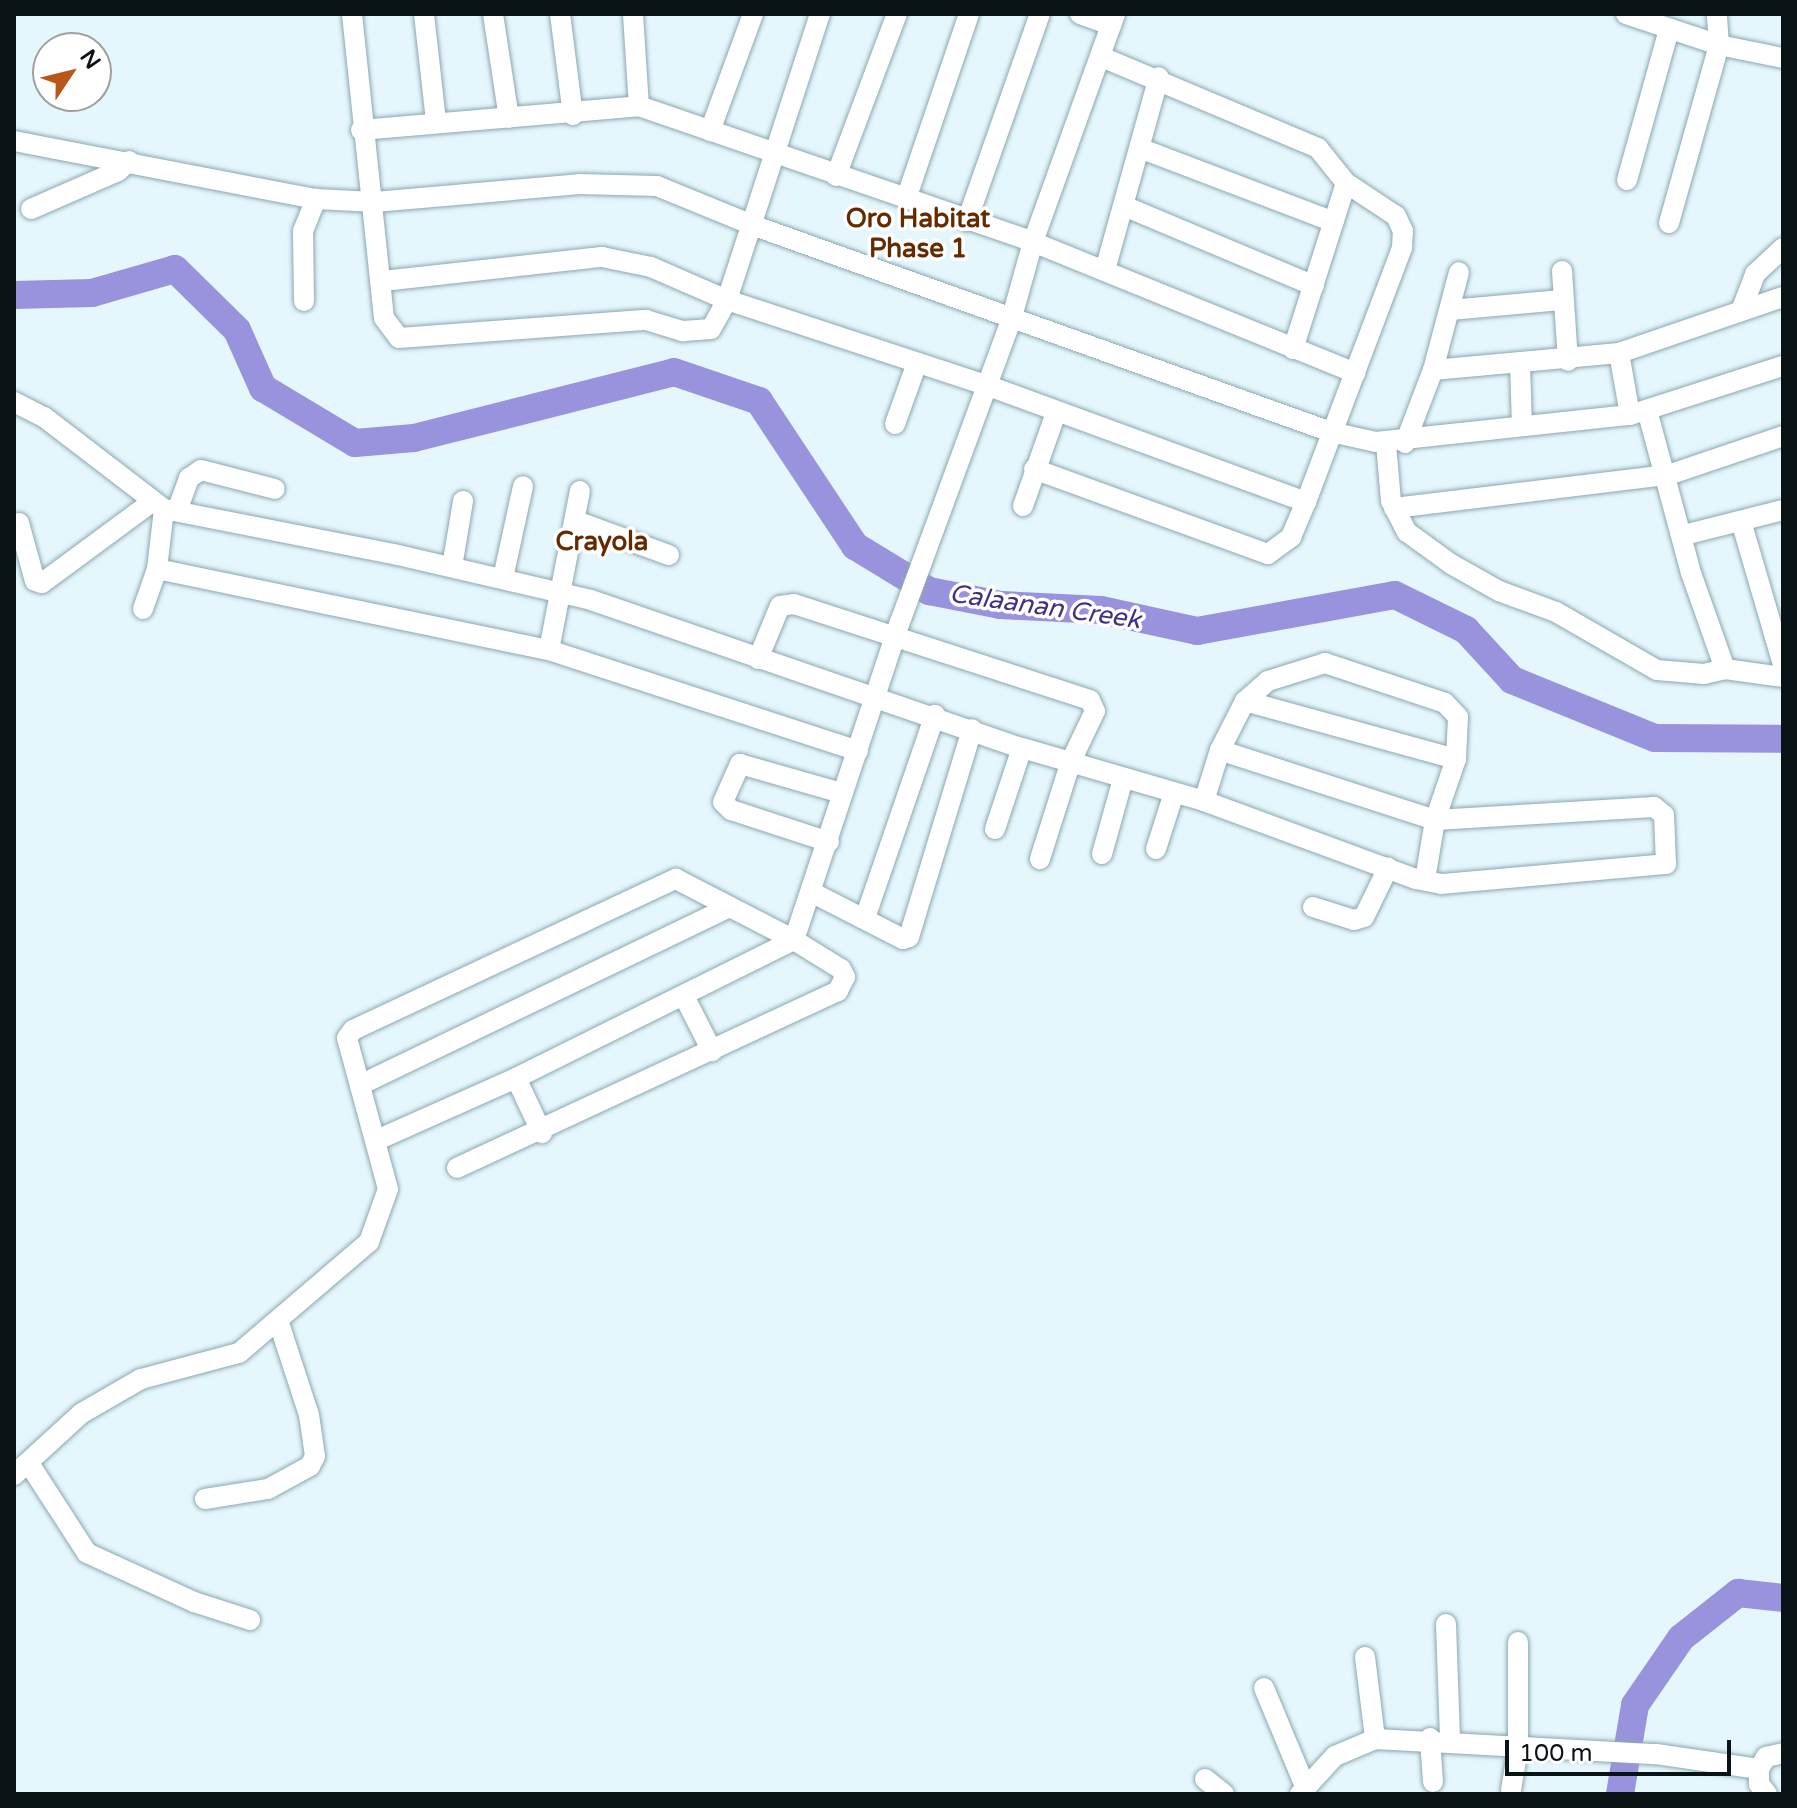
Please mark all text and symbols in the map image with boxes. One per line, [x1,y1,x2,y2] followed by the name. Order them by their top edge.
[32,32,112,112] north arrow
[74,45,106,74] text: N
[846,203,990,264] district label: Oro Habitat Phase 1
[556,526,648,558] district label: Crayola
[948,578,1142,636] water label: Calaanan Creek
[1509,1724,1735,1774] scale bar
[1519,1739,1593,1768] text: 100 m

